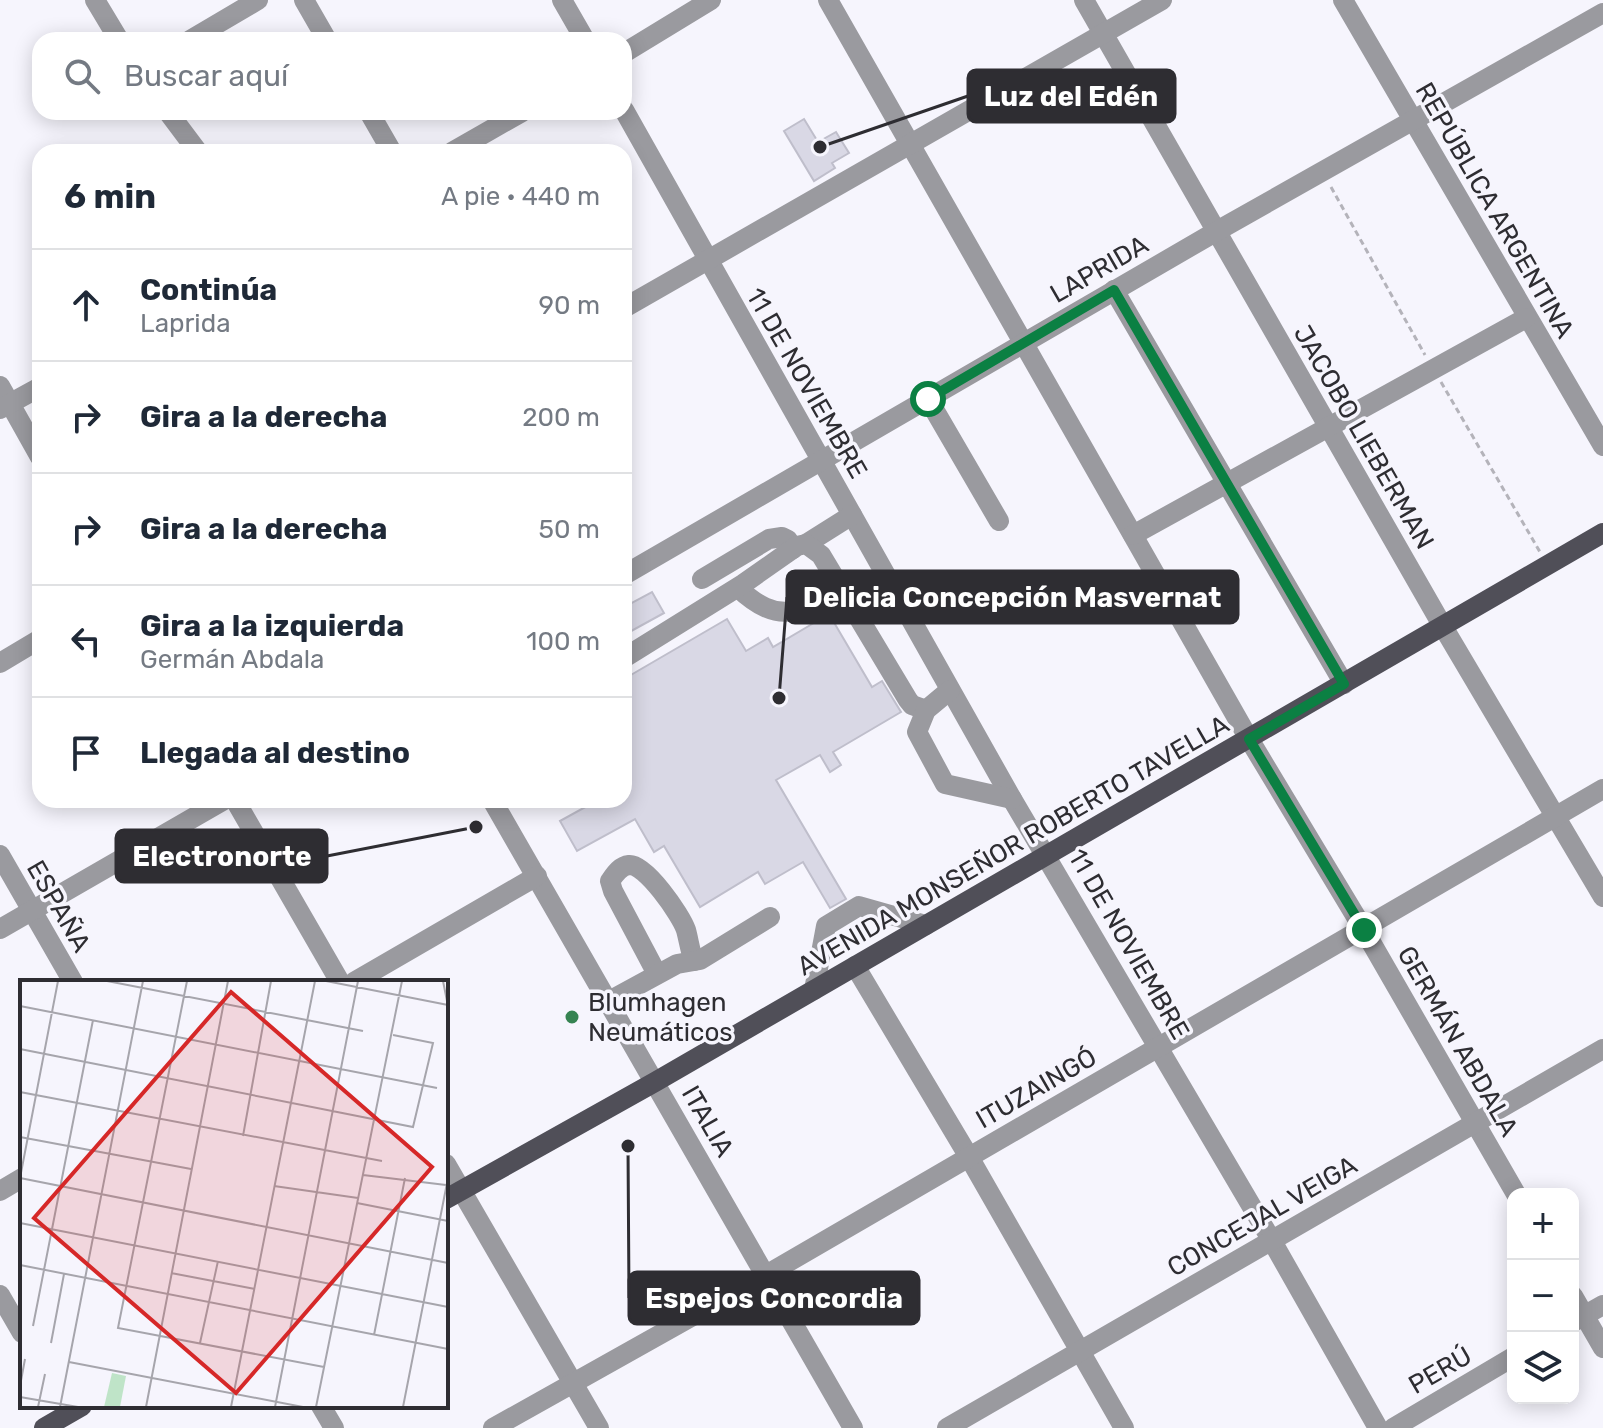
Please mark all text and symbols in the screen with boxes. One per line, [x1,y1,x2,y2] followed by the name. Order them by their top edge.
[32,32,632,120] search box
[60,54,104,98] icon: search
[124,58,288,94] text: Buscar aquí
[968,70,1175,122] callout: Luz del Edén
[1409,77,1580,344] street label: REPÚBLICA ARGENTINA
[984,80,1158,113] text: Luz del Edén
[64,176,156,217] text: 6 min
[441,181,600,212] text: A pie · 440 m
[1045,229,1154,310] street label: LAPRIDA
[140,272,277,308] text: Continúa
[64,283,108,327] icon: ahead
[740,283,874,484] street label: 11 DE NOVIEMBRE
[539,290,600,321] text: 90 m
[140,308,230,339] text: Laprida
[1287,320,1440,555] street label: JACOBO LIEBERMAN
[910,381,946,417] route start
[64,395,108,439] icon: right
[140,399,387,435] text: Gira a la derecha
[522,402,600,433] text: 200 m
[64,507,108,551] icon: right
[140,511,387,547] text: Gira a la derecha
[539,514,600,545] text: 50 m
[787,571,1238,623] callout: Delicia Concepción Masvernat
[803,581,1221,614] text: Delicia Concepción Masvernat
[140,608,404,644] text: Gira a la izquierda
[64,619,108,663] icon: left
[526,626,600,657] text: 100 m
[140,644,324,675] text: Germán Abdala
[792,709,1235,982] street label: AVENIDA MONSEÑOR ROBERTO TAVELLA
[64,731,108,775] icon: arrive
[140,735,410,771] text: Llegada al destino
[116,830,327,882] callout: Electronorte
[132,840,312,873] text: Electronorte
[1062,844,1196,1045] street label: 11 DE NOVIEMBRE
[20,855,97,958] street label: ESPAÑA
[1346,912,1382,948] route end
[1391,941,1525,1142] street label: GERMÁN ABDALA
[20,980,448,1408] inset map
[588,987,733,1048] place label: Blumhagen Neumáticos
[563,1008,581,1026] marker: Blumhagen Neumáticos
[971,1042,1102,1135] street label: ITUZAINGÓ
[675,1080,740,1162] street label: ITALIA
[1162,1150,1363,1283] street label: CONCEJAL VEIGA
[1507,1188,1579,1404] map controls
[1507,1188,1579,1260] button: +
[1507,1260,1579,1332] button: −
[629,1272,919,1324] callout: Espejos Concordia
[645,1282,903,1315] text: Espejos Concordia
[1507,1332,1579,1404] button: layers
[1403,1340,1477,1401] street label: PERÚ

